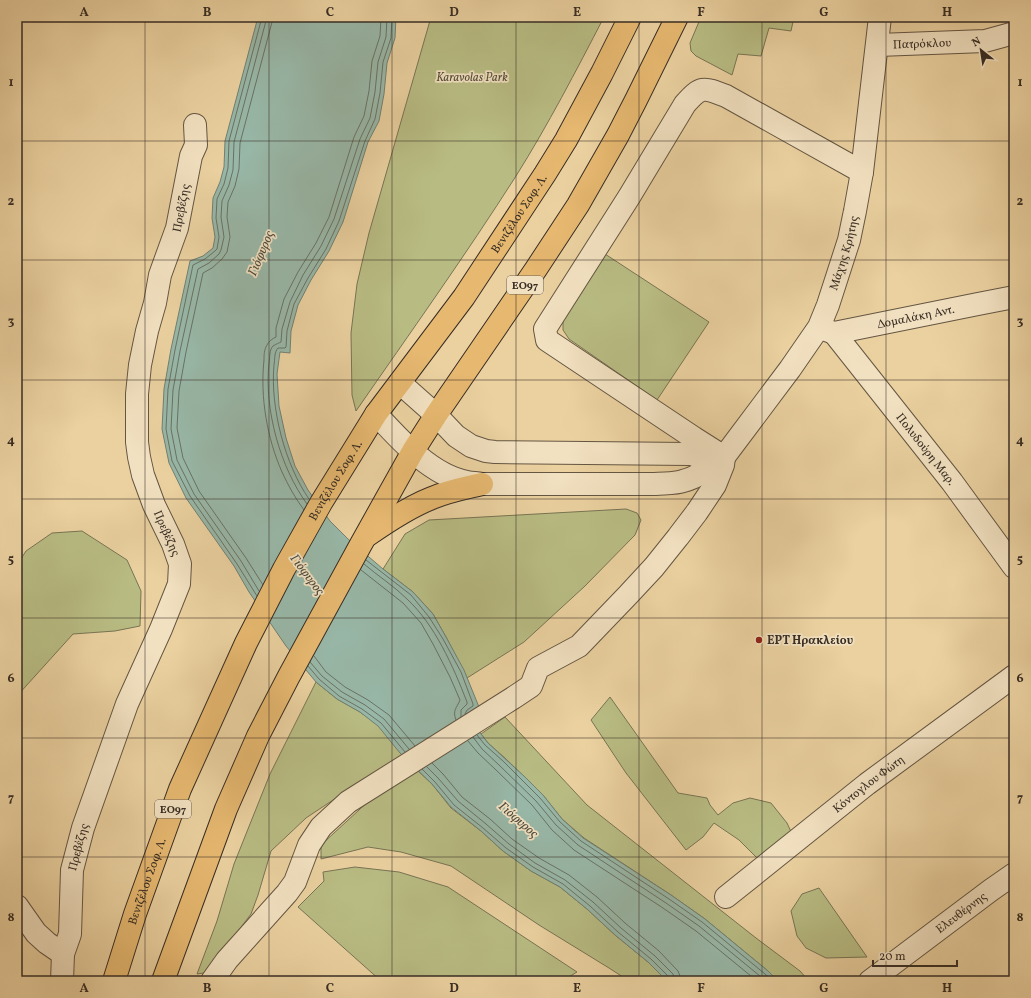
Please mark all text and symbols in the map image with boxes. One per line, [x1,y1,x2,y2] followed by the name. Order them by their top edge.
[79,4,89,22] text: A
[203,4,212,22] text: B
[326,4,334,22] text: C
[449,4,459,22] text: D
[573,4,581,22] text: E
[697,4,705,22] text: F
[819,4,829,22] text: G
[942,4,952,22] text: H
[961,30,1001,70] north arrow
[970,34,984,51] text: N
[893,35,952,53] street label: Πατρόκλου
[436,70,508,86] park label: Karavolas Park
[8,74,14,92] text: 1
[1017,74,1023,92] text: 1
[488,171,552,257] street label: Βενιζέλου Σοφ. Λ.
[169,183,194,234] street label: Πρεβέζης
[8,193,15,211] text: 2
[1017,193,1024,211] text: 2
[826,214,863,293] street label: Μάχης Κρήτης
[244,228,280,279] water label: Γιόφυρος
[507,276,543,294] road number: ΕΟ97
[876,302,956,333] street label: Δομαλάκη Αντ.
[8,313,15,331] text: 3
[1017,313,1024,331] text: 3
[891,410,959,489] street label: Πολυδούρη Μαρ.
[7,432,15,450] text: 4
[1016,432,1024,450] text: 4
[306,437,367,524] street label: Βενιζέλου Σοφ. Λ.
[149,508,183,559] street label: Πρεβέζης
[8,551,14,569] text: 5
[285,551,328,600] water label: Γιόφυρος
[1017,551,1023,569] text: 5
[767,633,853,649] place label: ΕΡΤ Ηρακλείου
[754,635,764,645] marker: ΕΡΤ Ηρακλείου
[7,670,15,688] text: 6
[1016,670,1024,688] text: 6
[830,752,908,817] street label: Κόντογλου Φώτη
[8,790,14,808] text: 7
[1017,790,1023,808] text: 7
[494,798,542,843] water label: Γιόφυρος
[155,800,191,818] road number: ΕΟ97
[65,821,93,873] street label: Πρεβέζης
[125,836,171,927] street label: Βενιζέλου Σοφ. Λ.
[933,889,990,938] street label: Ελευθέρνης
[7,909,15,927] text: 8
[1016,909,1024,927] text: 8
[873,942,957,968] scale bar
[879,949,906,965] text: 20 m
[79,980,89,998] text: A
[203,980,212,998] text: B
[326,980,334,998] text: C
[449,980,459,998] text: D
[573,980,581,998] text: E
[697,980,705,998] text: F
[819,980,829,998] text: G
[942,980,952,998] text: H

